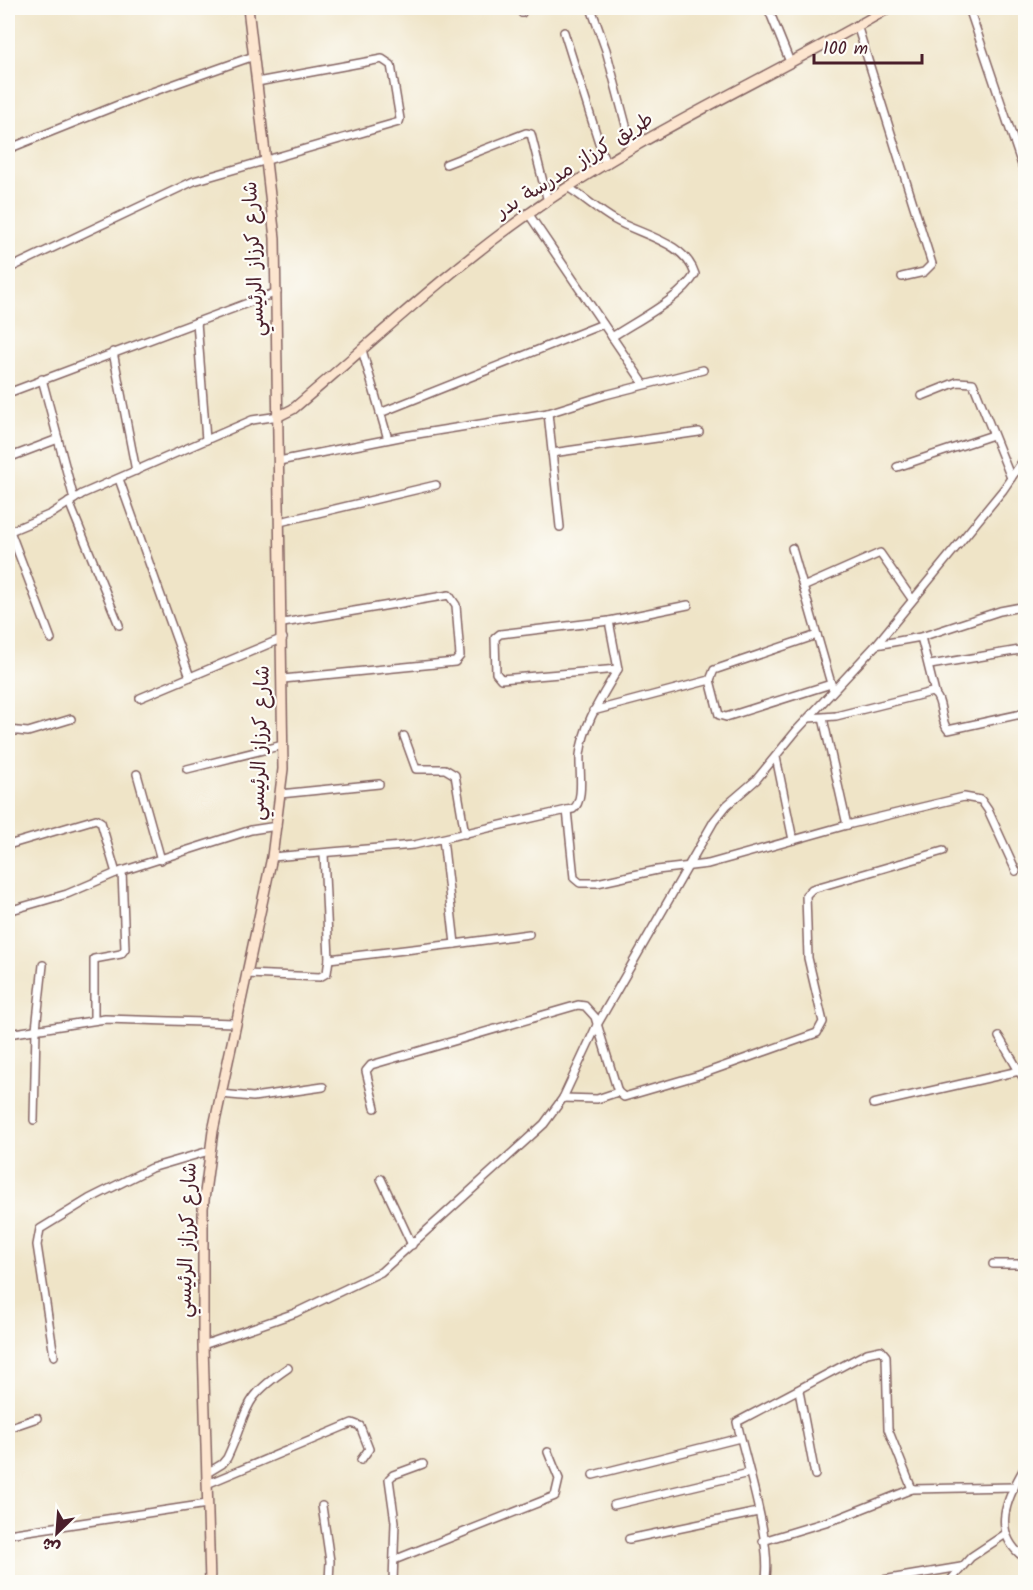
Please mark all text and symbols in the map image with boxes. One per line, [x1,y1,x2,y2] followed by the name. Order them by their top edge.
[814,27,922,65] scale bar
[823,35,868,64] text: 100 m
[488,104,660,229] street label: طريق كرزاز مدرسة بدر
[235,181,275,337] street label: شارع كرزاز الرئيسي
[242,665,280,821] street label: شارع كرزاز الرئيسي
[169,1162,207,1318] street label: شارع كرزاز الرئيسي
[27,1503,87,1563] north arrow
[38,1530,65,1560] text: ش

